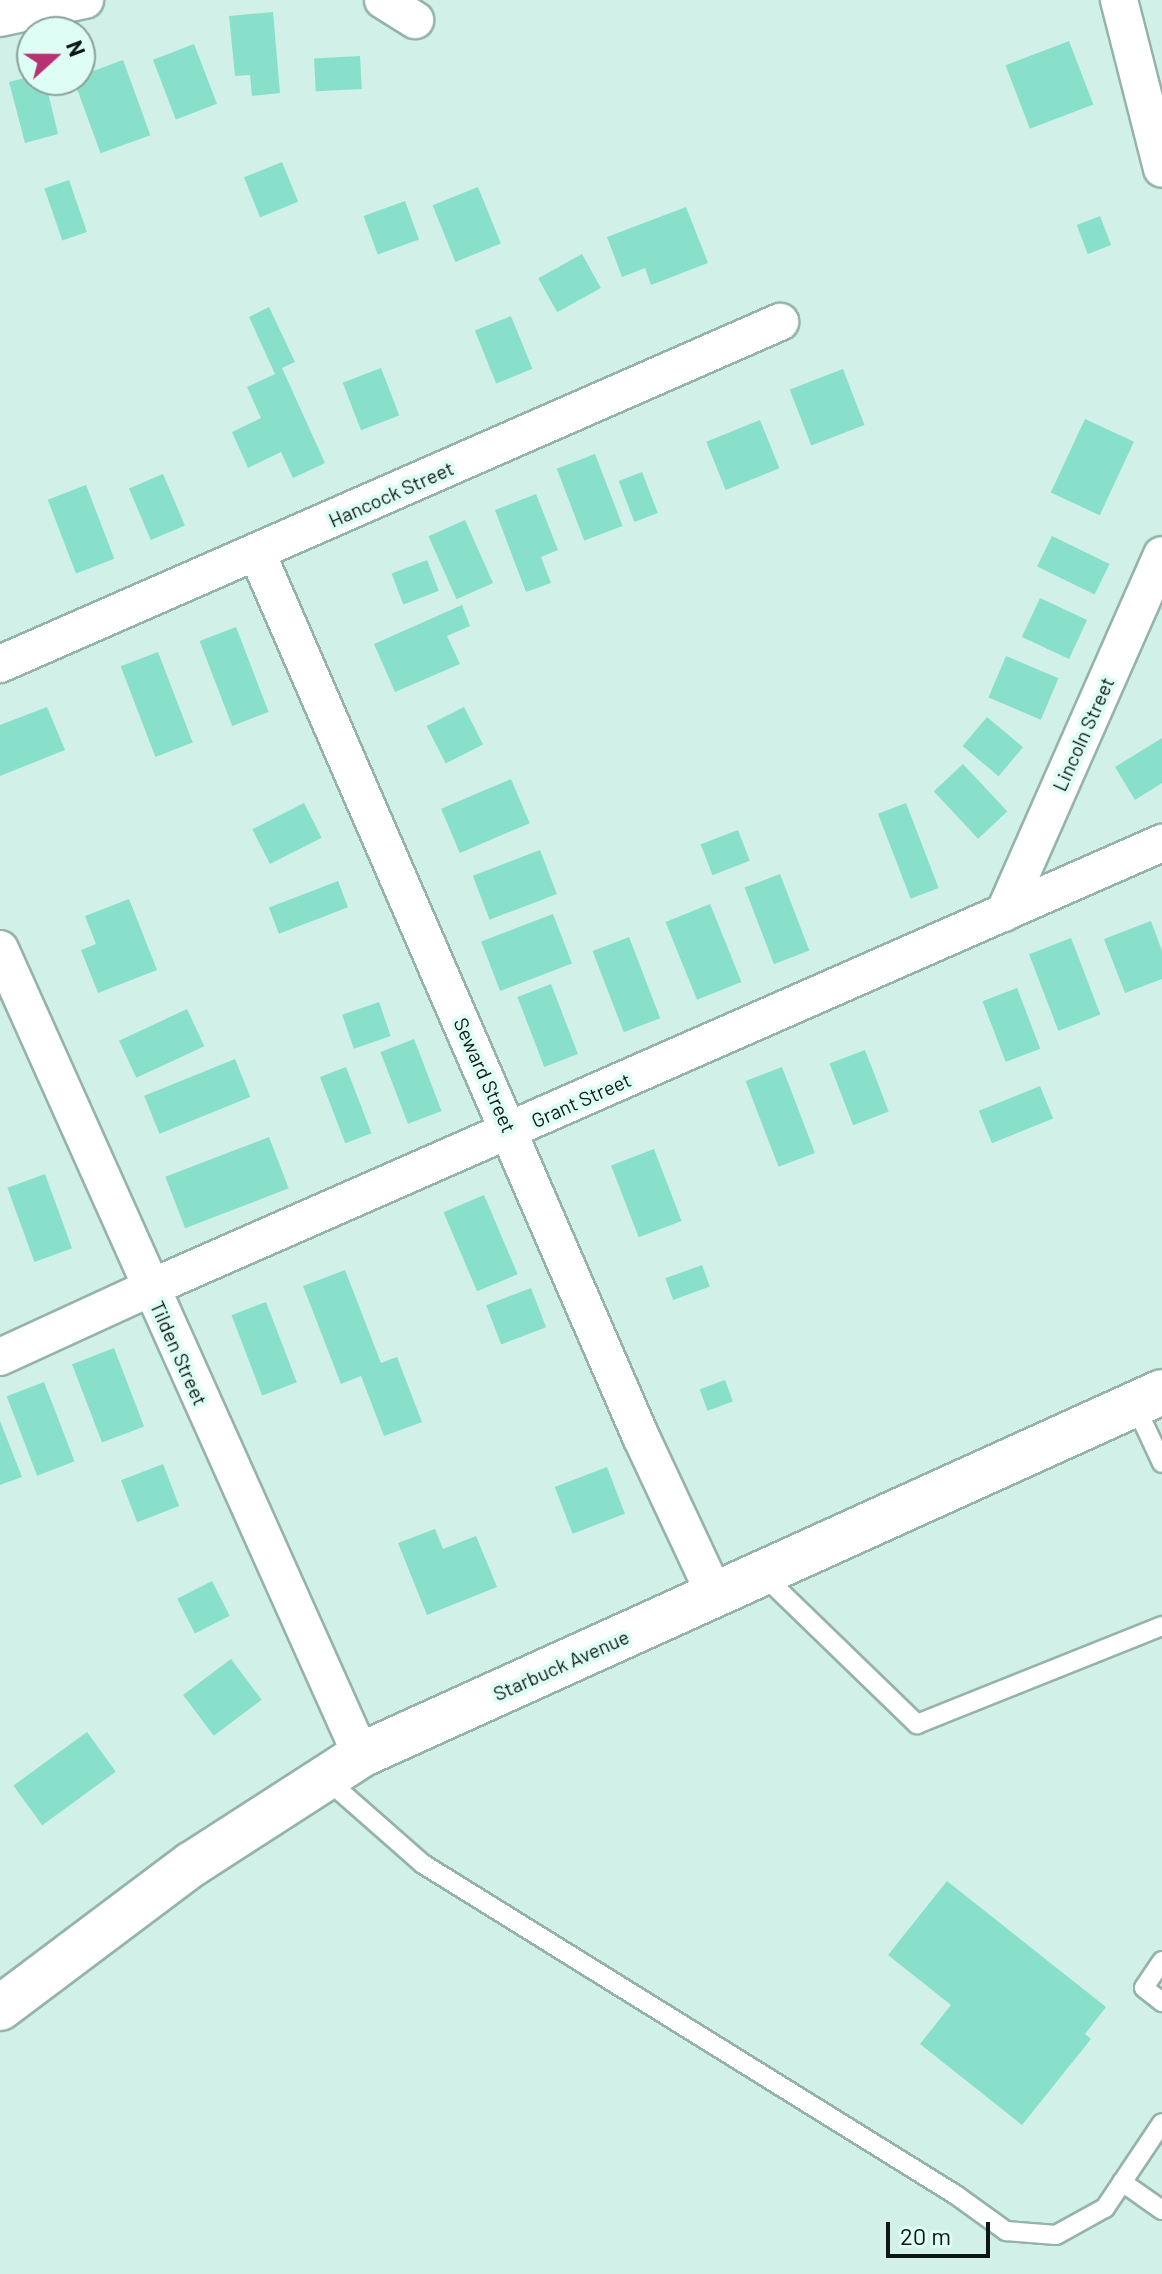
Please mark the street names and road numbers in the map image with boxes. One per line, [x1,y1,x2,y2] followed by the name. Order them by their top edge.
[325,456,457,532] street label: Hancock Street
[1047,673,1119,795] street label: Lincoln Street
[449,1014,521,1136] street label: Seward Street
[528,1067,634,1133] street label: Grant Street
[145,1297,213,1409] street label: Tilden Street
[489,1624,633,1706] street label: Starbuck Avenue

